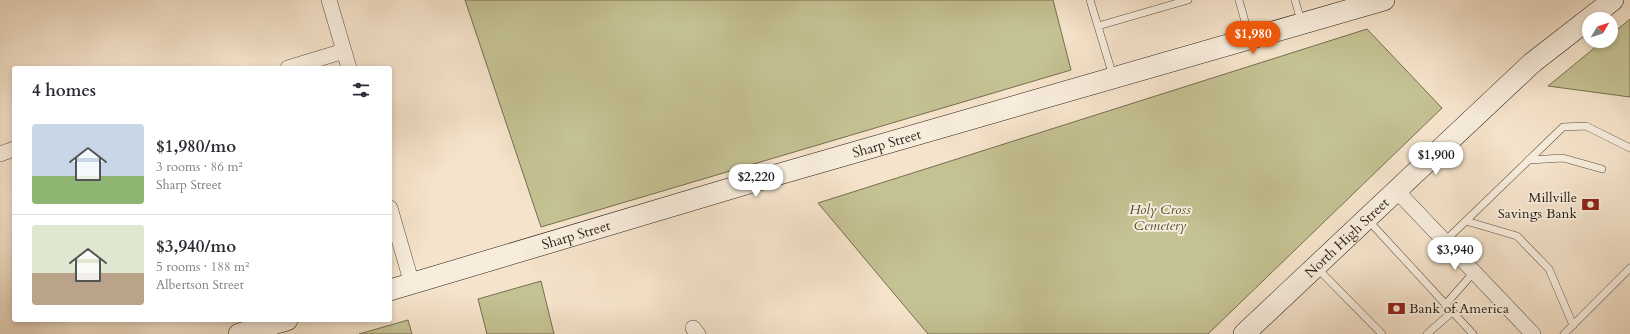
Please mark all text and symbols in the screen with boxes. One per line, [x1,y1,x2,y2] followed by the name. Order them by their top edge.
[1582,12,1618,48] north arrow
[1582,12,1618,48] map controls
[1220,21,1286,55] pin: $1,980
[1234,25,1272,43] text: $1,980
[32,79,96,102] text: 4 homes
[350,79,372,101] icon: filters
[850,124,924,162] street label: Sharp Street
[156,135,236,158] text: $1,980/mo
[64,140,112,188] icon: home
[1403,142,1469,176] pin: $1,900
[1417,146,1455,164] text: $1,900
[156,158,243,176] text: 3 rooms · 86 m²
[723,164,789,198] pin: $2,220
[737,168,775,186] text: $2,220
[156,176,222,194] text: Sharp Street
[1498,188,1577,223] place label: Millville Savings Bank
[1300,193,1393,282] street label: North High Street
[1580,195,1600,215] bank icon: Millville Savings Bank
[1129,200,1191,235] park label: Holy Cross Cemetery
[539,215,613,254] street label: Sharp Street
[156,235,236,258] text: $3,940/mo
[1422,237,1488,271] pin: $3,940
[64,241,112,289] icon: home
[1436,241,1474,259] text: $3,940
[156,258,249,276] text: 5 rooms · 188 m²
[156,276,244,294] text: Albertson Street
[1386,298,1406,318] bank icon: Bank of America
[1409,299,1509,318] place label: Bank of America

